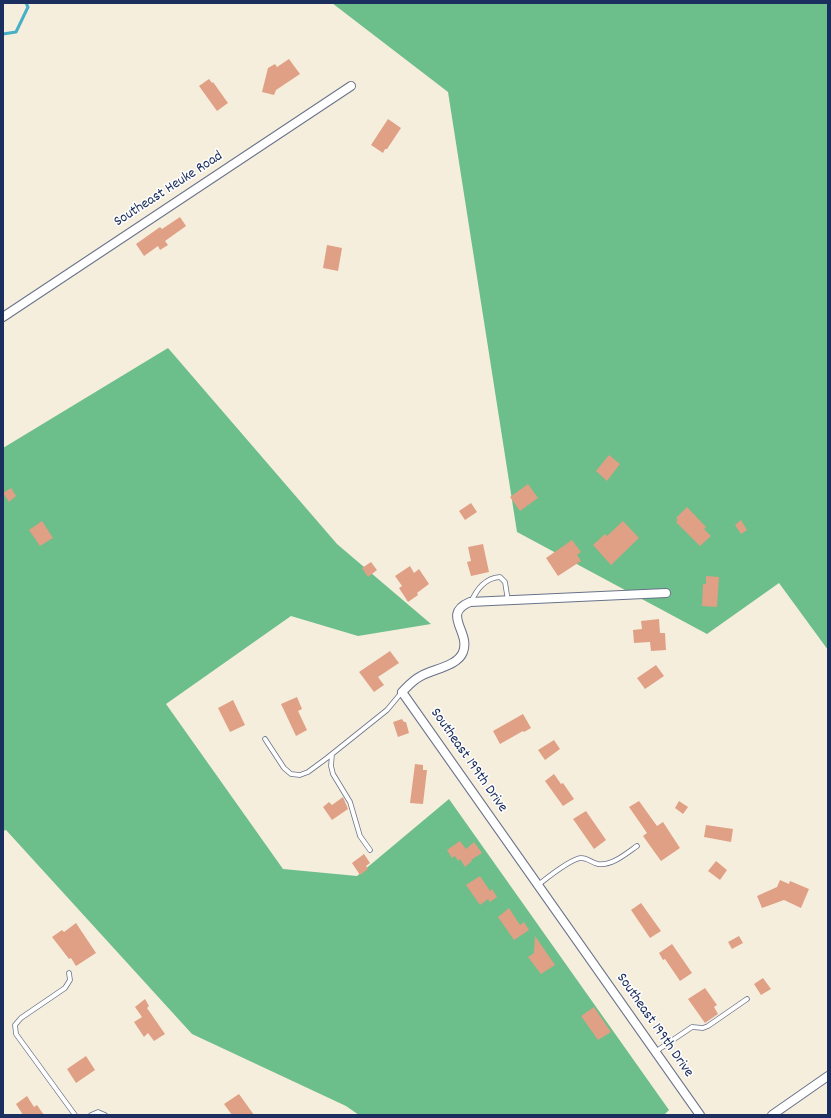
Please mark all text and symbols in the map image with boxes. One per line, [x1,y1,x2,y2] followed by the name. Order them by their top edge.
[111,148,227,232] street label: Southeast Heuke Road
[425,706,511,816] street label: Southeast 199th Drive
[611,971,697,1081] street label: Southeast 199th Drive

